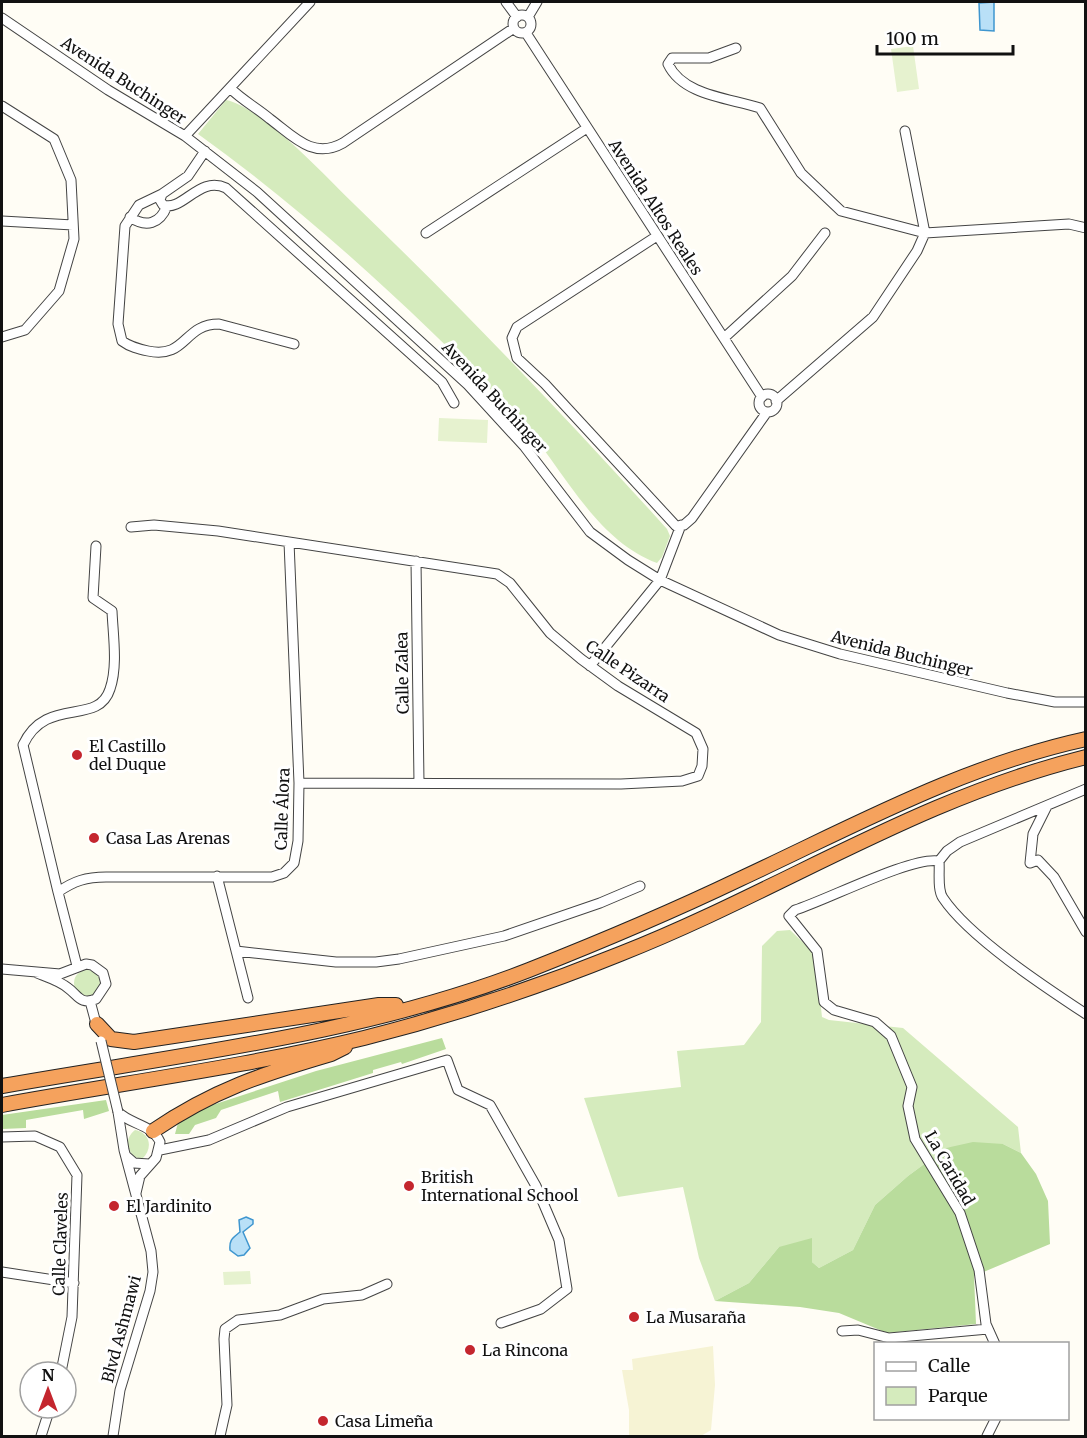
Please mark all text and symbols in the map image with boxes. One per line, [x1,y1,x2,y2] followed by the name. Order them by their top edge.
[877,18,1014,56] scale bar
[886,27,939,50] text: 100 m
[57,32,190,128] street label: Avenida Buchinger
[604,134,707,279] street label: Avenida Altos Reales
[438,336,552,457] street label: Avenida Buchinger
[828,625,975,680] street label: Avenida Buchinger
[391,631,413,714] street label: Calle Zalea
[582,636,674,707] street label: Calle Pizarra
[89,736,166,774] place label: El Castillo del Duque
[70,748,84,762] marker: El Castillo del Duque
[271,767,293,851] street label: Calle Álora
[106,828,230,848] place label: Casa Las Arenas
[87,831,101,845] marker: Casa Las Arenas
[921,1127,979,1209] street label: La Caridad
[421,1167,579,1205] place label: British International School
[402,1179,416,1193] marker: British International School
[48,1192,72,1296] street label: Calle Claveles
[126,1196,212,1216] place label: El Jardinito
[107,1199,121,1213] marker: El Jardinito
[97,1273,145,1385] street label: Blvd Ashmawi
[646,1307,746,1327] place label: La Musaraña
[627,1310,641,1324] marker: La Musaraña
[482,1340,569,1360] place label: La Rincona
[874,1342,1069,1420] legend
[463,1343,477,1357] marker: La Rincona
[928,1354,970,1377] text: Calle
[18,1360,78,1420] north arrow
[42,1365,55,1385] text: N
[928,1384,988,1407] text: Parque
[335,1411,433,1431] place label: Casa Limeña
[316,1414,330,1428] marker: Casa Limeña

